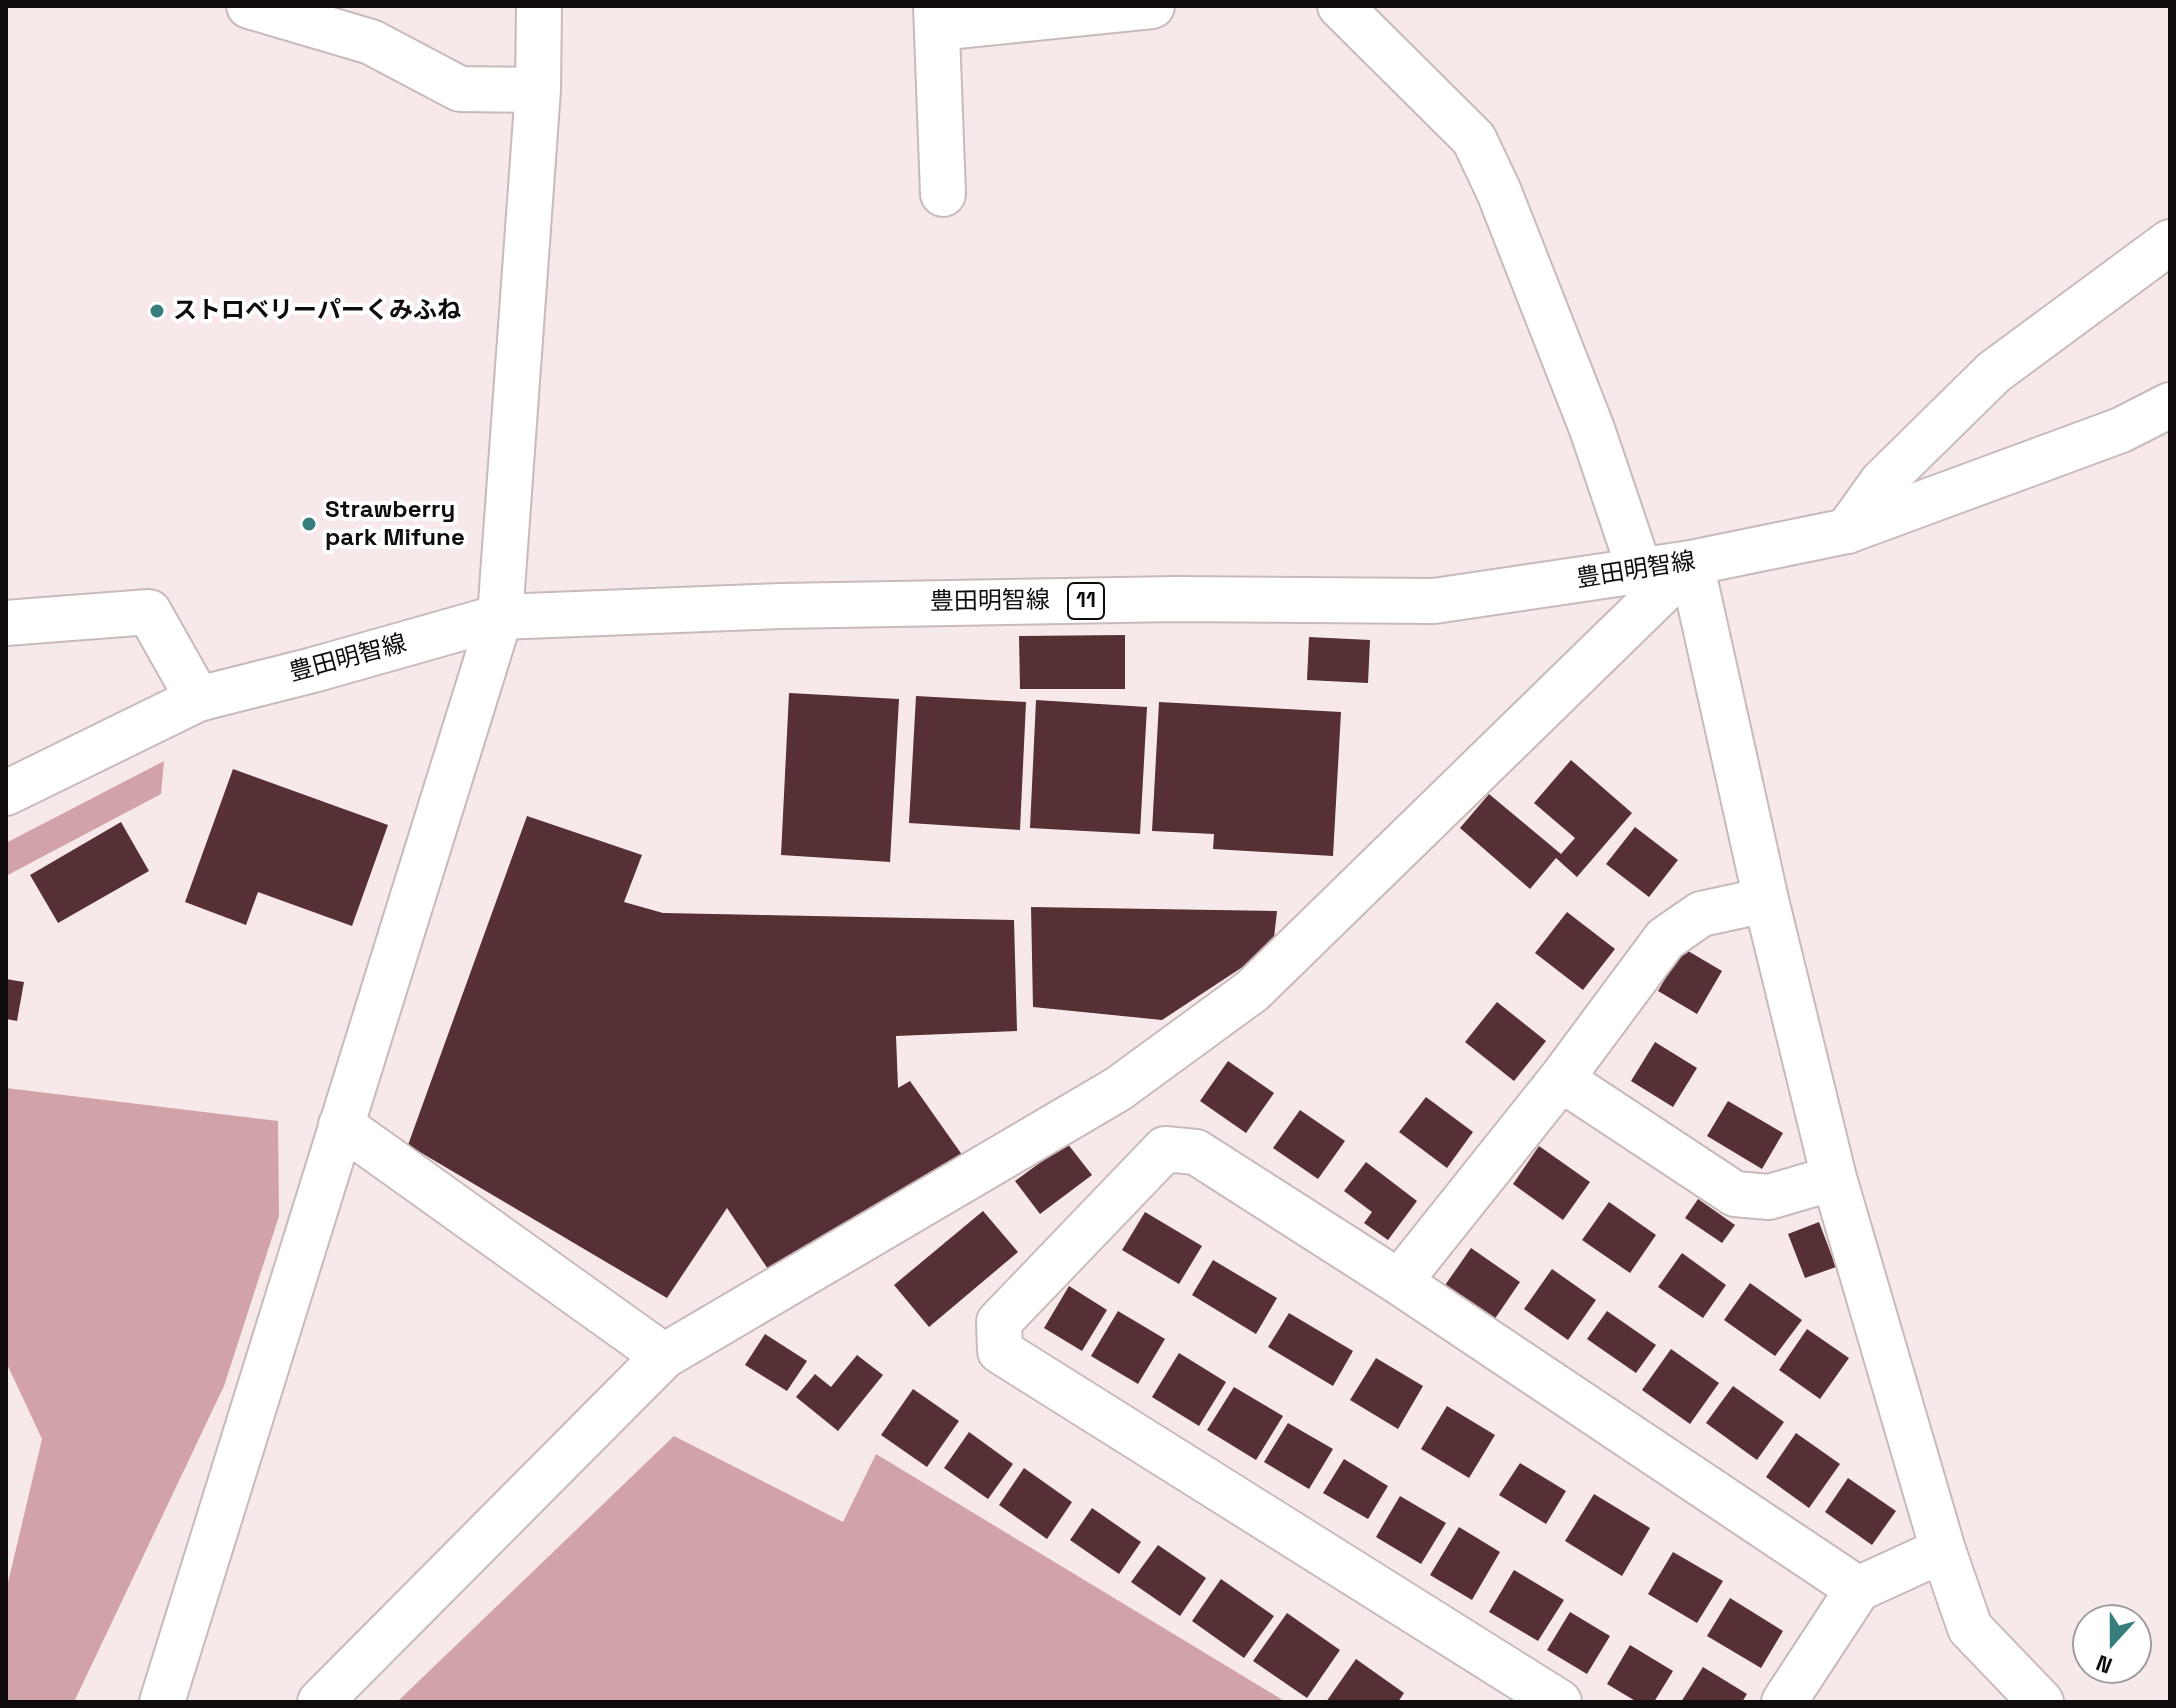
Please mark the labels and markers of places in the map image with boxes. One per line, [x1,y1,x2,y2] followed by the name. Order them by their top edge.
[173,297,461,325] place label: ストロベリーパーくみふね
[148,302,166,320] marker: ストロベリーパーくみふね
[325,496,465,552] place label: Strawberry park Mifune
[300,515,318,533] marker: Strawberry park Mifune

